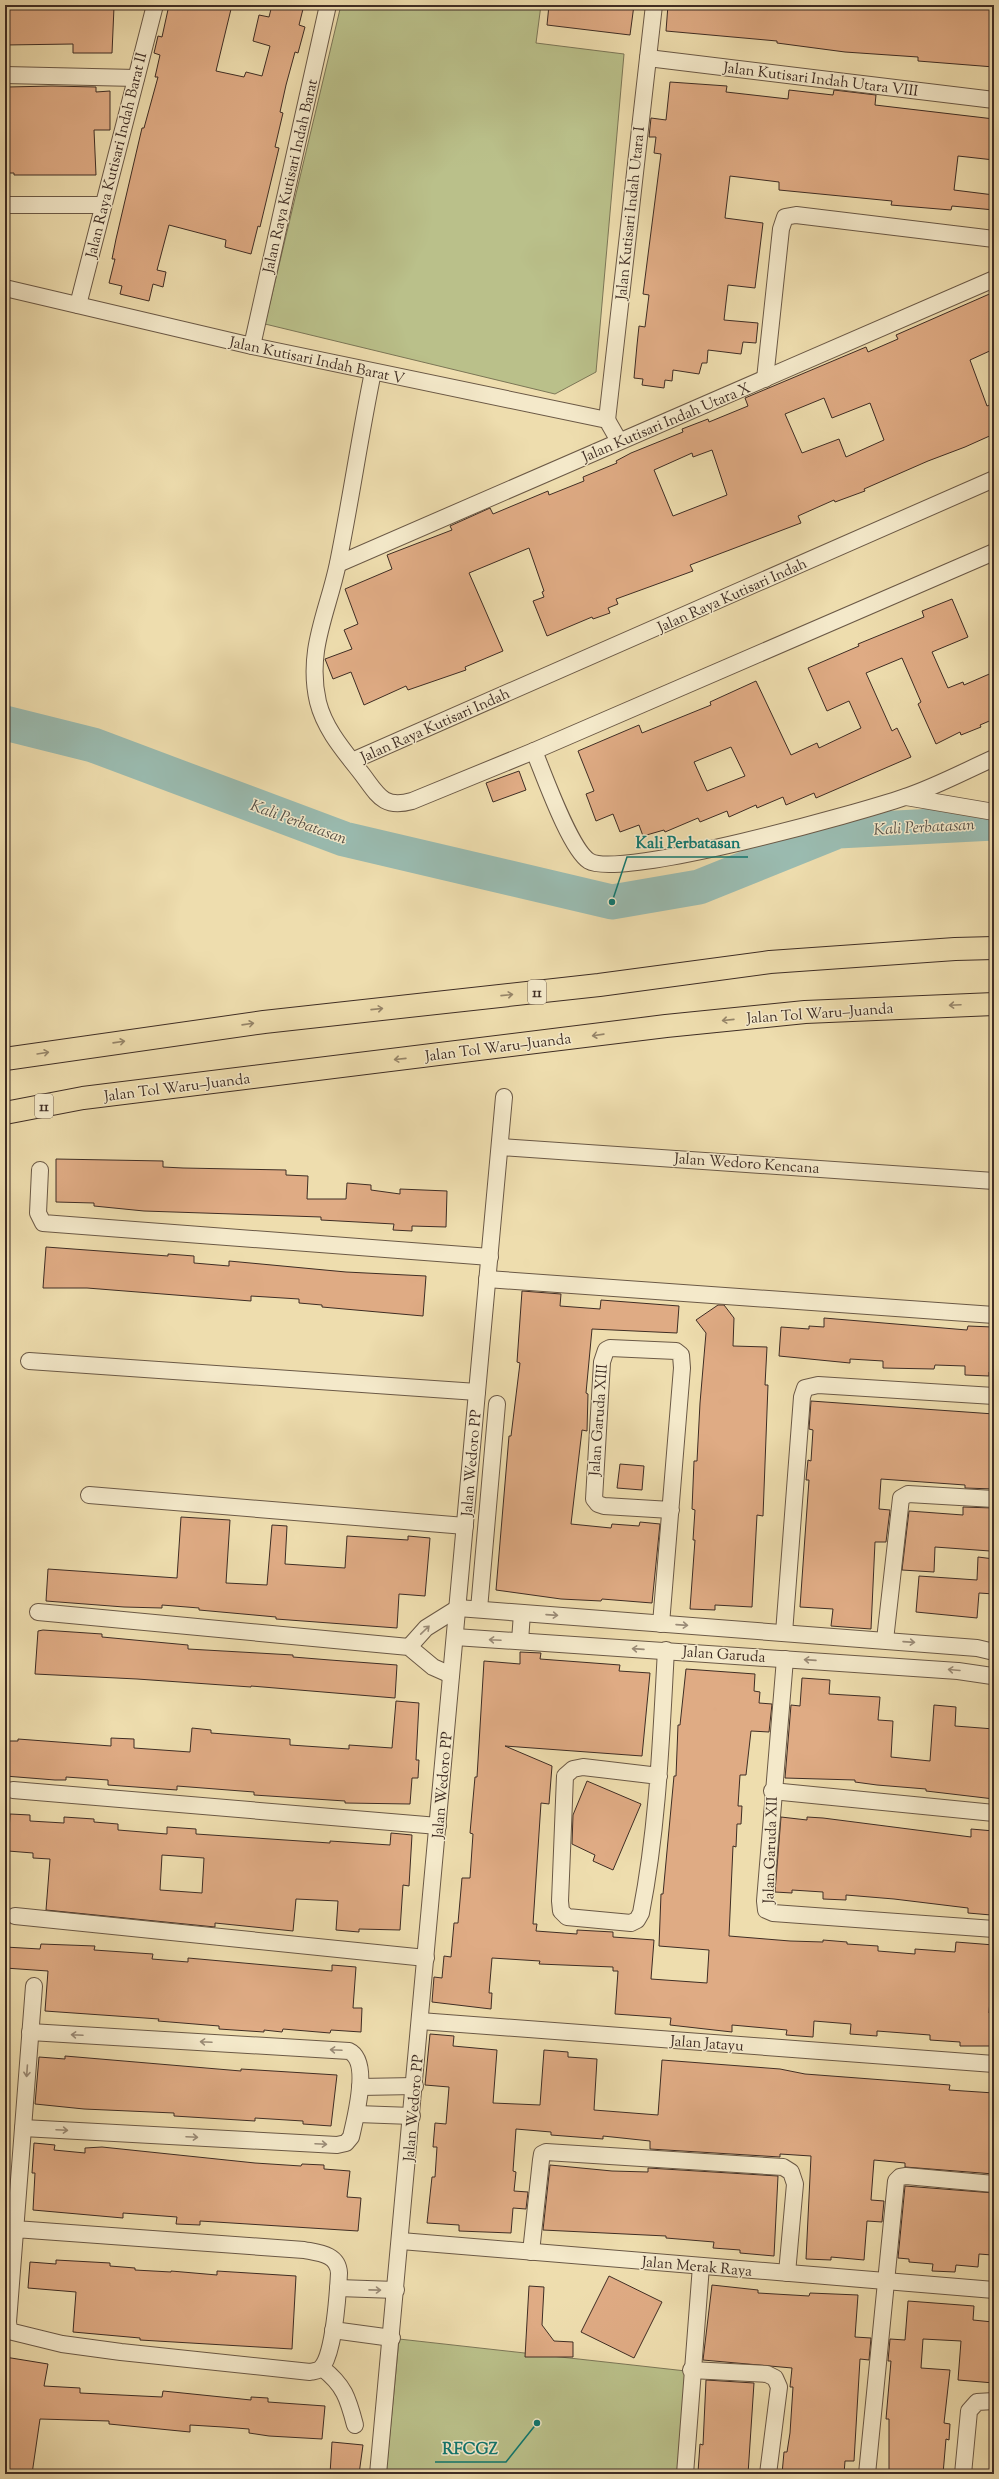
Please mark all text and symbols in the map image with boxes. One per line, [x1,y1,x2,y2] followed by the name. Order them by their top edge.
[81,50,153,261] street label: Jalan Raya Kutisari Indah Barat II
[721,58,920,103] street label: Jalan Kutisari Indah Utara VIII
[259,77,324,276] street label: Jalan Raya Kutisari Indah Barat
[612,125,651,302] street label: Jalan Kutisari Indah Utara I
[226,332,406,390] street label: Jalan Kutisari Indah Barat V
[578,378,754,469] street label: Jalan Kutisari Indah Utara X
[654,554,811,639] street label: Jalan Raya Kutisari Indah
[357,684,514,769] street label: Jalan Raya Kutisari Indah
[247,795,350,852] water label: Kali Perbatasan
[873,814,976,843] water label: Kali Perbatasan
[627,829,748,857] callout: Kali Perbatasan
[636,833,741,856] text: Kali Perbatasan
[528,980,546,1004] road number: 11
[500,991,513,999] one-way arrow
[745,999,894,1030] street label: Jalan Tol Waru–Juanda
[949,1002,962,1009] one-way arrow
[370,1006,383,1013] one-way arrow
[722,1016,735,1024] one-way arrow
[241,1020,254,1028] one-way arrow
[423,1029,572,1068] street label: Jalan Tol Waru–Juanda
[592,1031,605,1039] one-way arrow
[112,1038,125,1046] one-way arrow
[36,1049,49,1057] one-way arrow
[394,1055,407,1063] one-way arrow
[102,1069,251,1108] street label: Jalan Tol Waru–Juanda
[35,1094,53,1118] road number: 11
[673,1149,820,1180] street label: Jalan Wedoro Kencana
[585,1363,614,1478] street label: Jalan Garuda XIII
[457,1408,488,1518] street label: Jalan Wedoro PP
[545,1612,558,1619] one-way arrow
[675,1622,688,1629] one-way arrow
[420,1625,430,1635] one-way arrow
[489,1636,502,1643] one-way arrow
[902,1639,915,1646] one-way arrow
[681,1642,766,1669] street label: Jalan Garuda
[632,1645,645,1652] one-way arrow
[804,1657,817,1664] one-way arrow
[948,1667,961,1674] one-way arrow
[428,1730,459,1840] street label: Jalan Wedoro PP
[759,1796,784,1905] street label: Jalan Garuda XII
[71,2031,84,2038] one-way arrow
[669,2031,745,2058] street label: Jalan Jatayu
[200,2039,213,2046] one-way arrow
[330,2046,343,2054] one-way arrow
[399,2053,430,2163] street label: Jalan Wedoro PP
[24,2064,31,2077] one-way arrow
[55,2126,68,2133] one-way arrow
[185,2134,198,2141] one-way arrow
[314,2141,327,2148] one-way arrow
[640,2252,753,2283] street label: Jalan Merak Raya
[368,2286,381,2294] one-way arrow
[435,2434,506,2462] callout: RFCGZ
[442,2439,498,2462] text: RFCGZ

